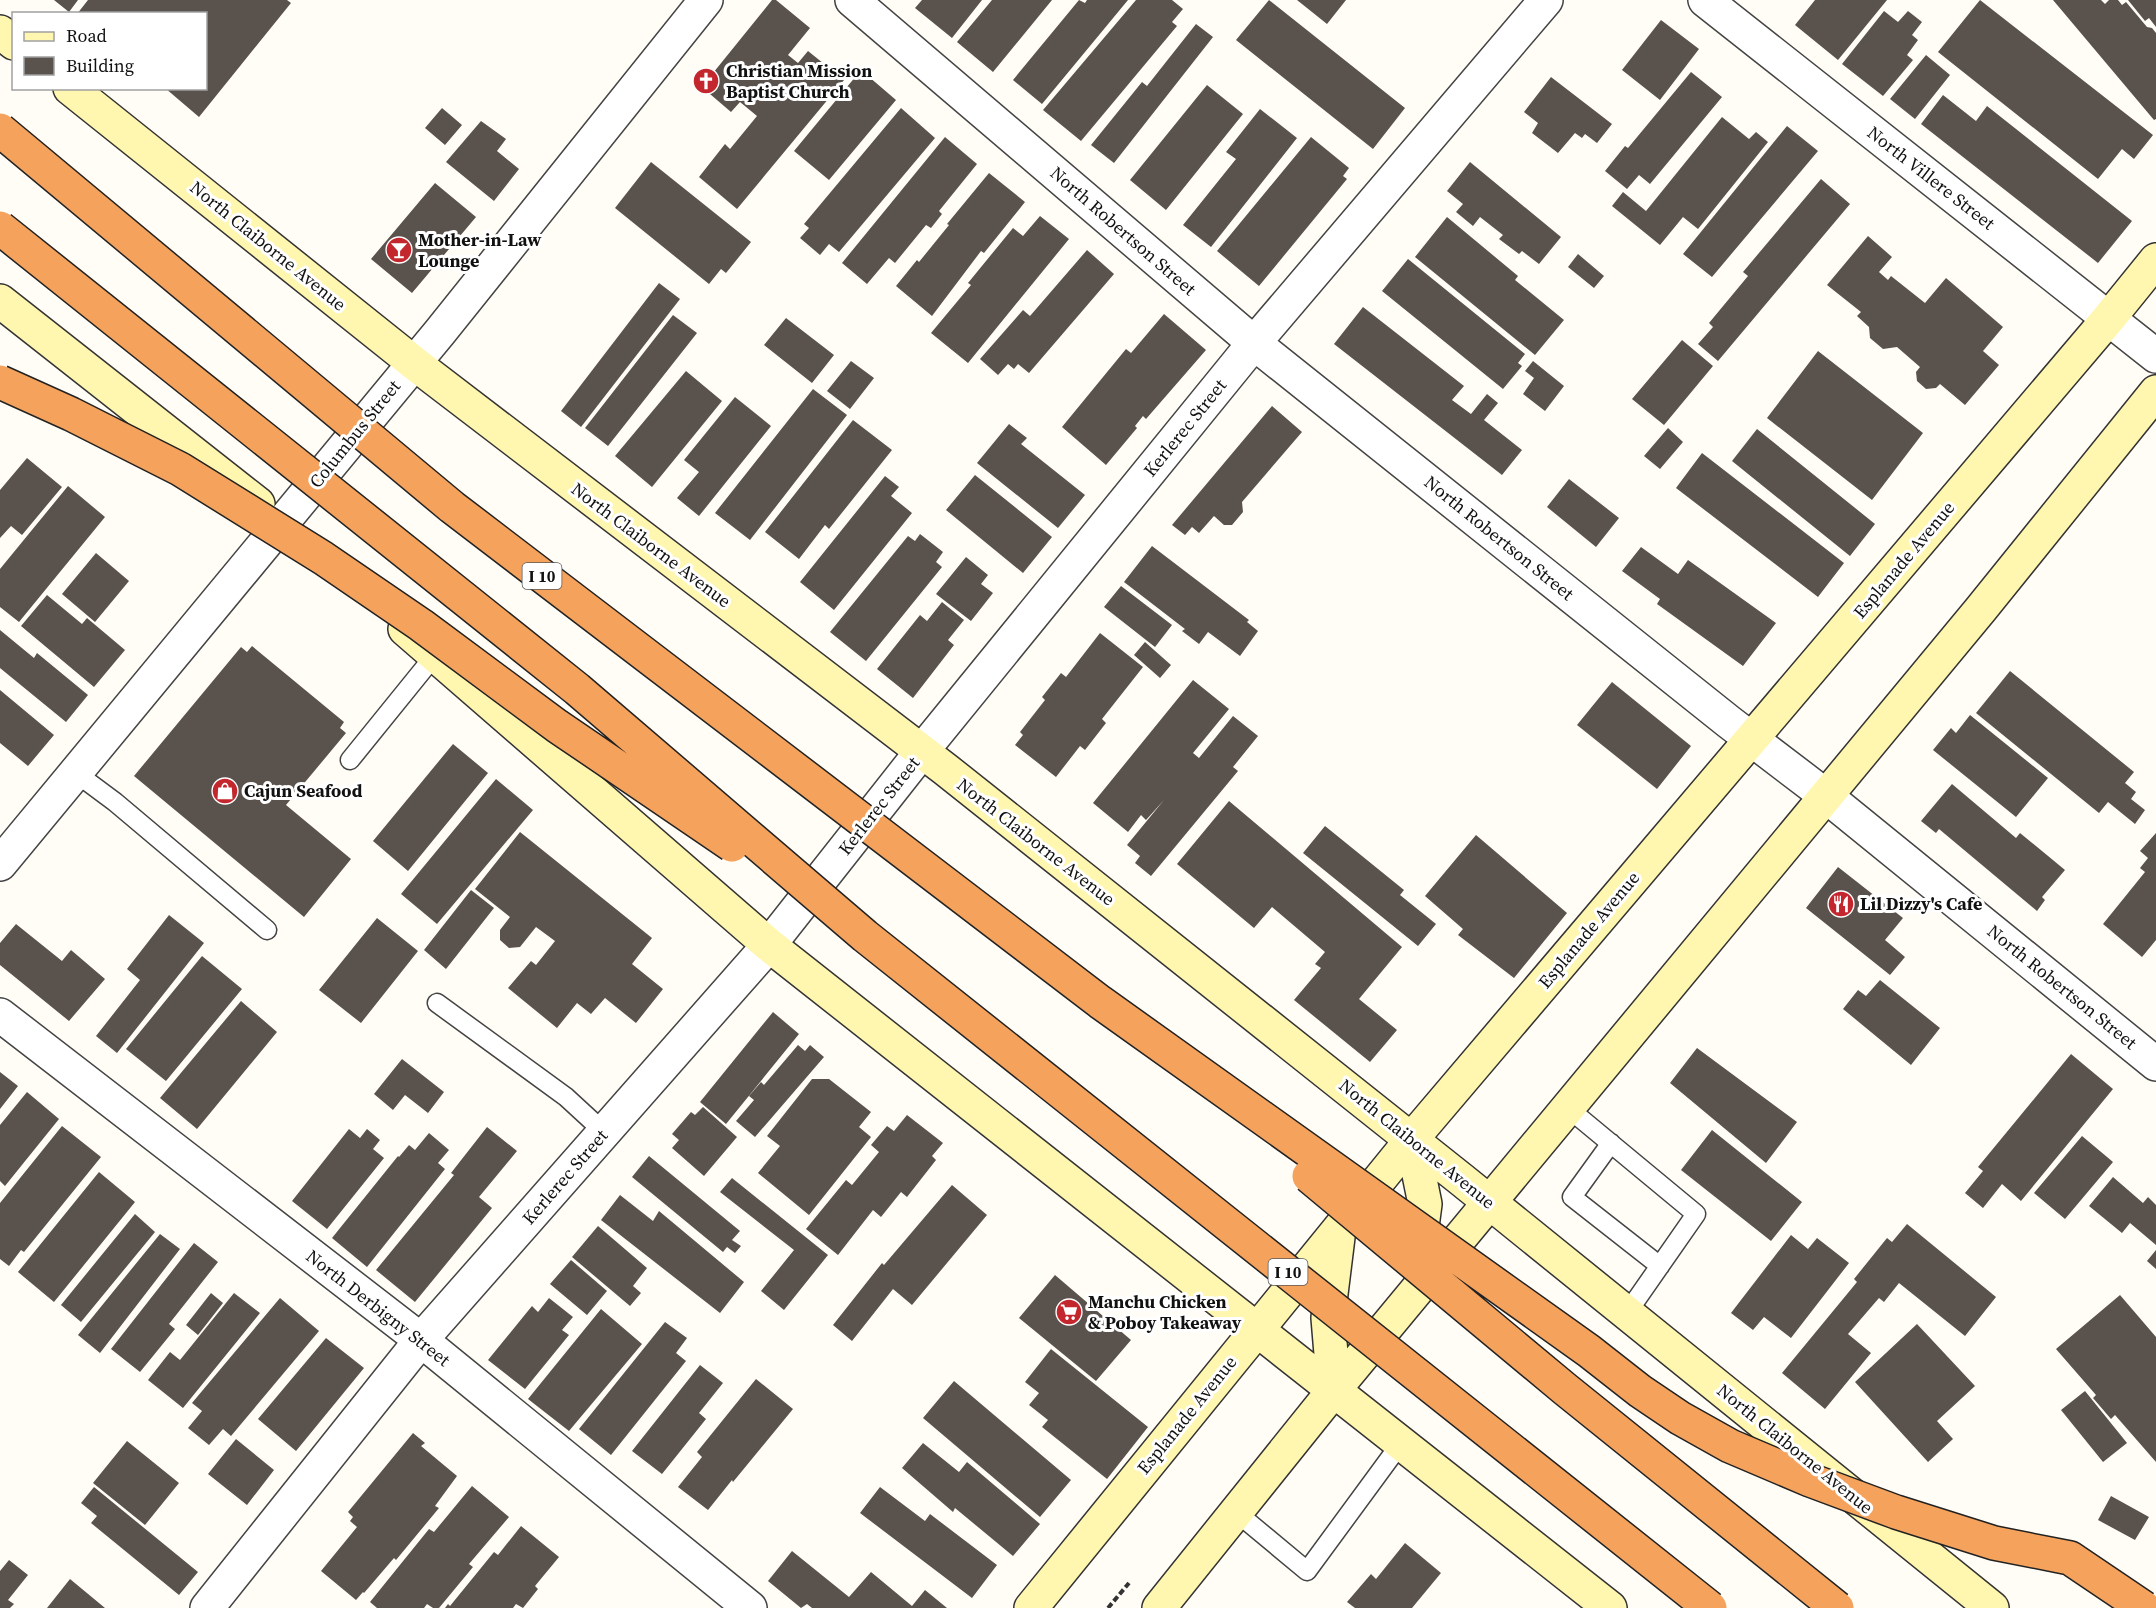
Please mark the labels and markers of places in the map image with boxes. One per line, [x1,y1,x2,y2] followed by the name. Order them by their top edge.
[726,58,872,104] place label: Christian Mission Baptist Church
[691,66,721,96] church icon: Christian Mission Baptist Church
[418,227,542,273] place label: Mother-in-Law Lounge
[384,235,414,265] bar icon: Mother-in-Law Lounge
[210,776,240,806] shop icon: Cajun Seafood
[244,778,363,803] place label: Cajun Seafood
[1826,889,1856,919] restaurant icon: Lil Dizzy's Cafe
[1860,891,1982,916] place label: Lil Dizzy's Cafe
[1088,1289,1242,1335] place label: Manchu Chicken & Poboy Takeaway
[1054,1297,1084,1327] supermarket icon: Manchu Chicken & Poboy Takeaway

